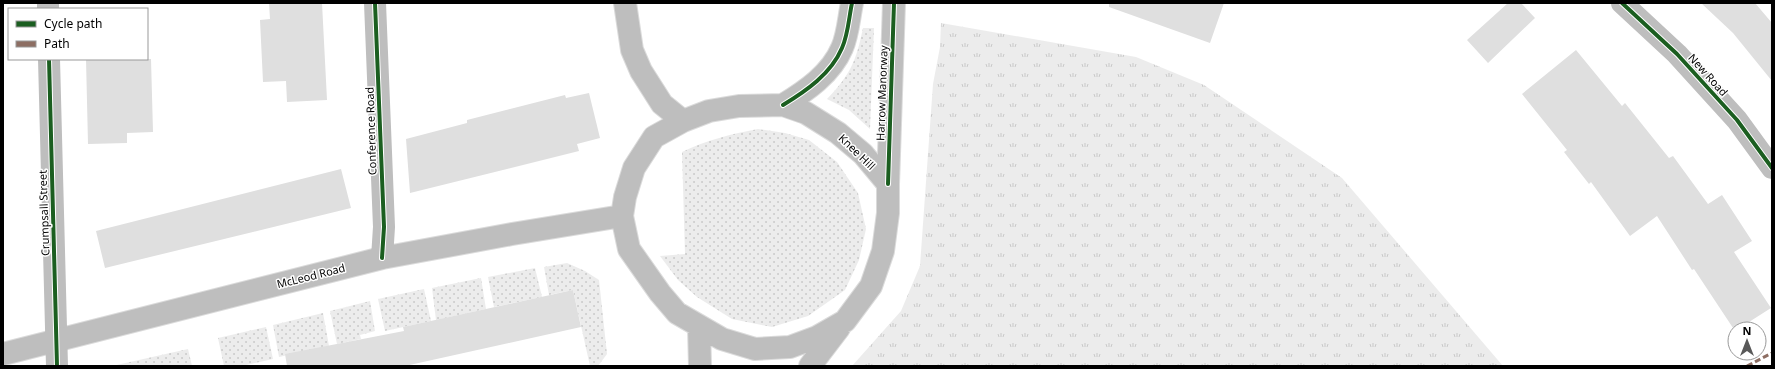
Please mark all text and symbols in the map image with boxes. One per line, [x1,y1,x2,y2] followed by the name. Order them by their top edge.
[8,8,148,60] legend
[44,15,102,32] text: Cycle path
[44,35,70,52] text: Path
[872,45,891,141] street label: Harrow Manorway
[1685,50,1731,99] street label: New Road
[361,87,380,176] street label: Conference Road
[836,130,879,173] street label: Knee Hill
[35,170,52,256] street label: Crumpsall Street
[275,260,347,291] street label: McLeod Road
[1727,321,1767,361] north arrow
[1743,323,1751,338] text: N

